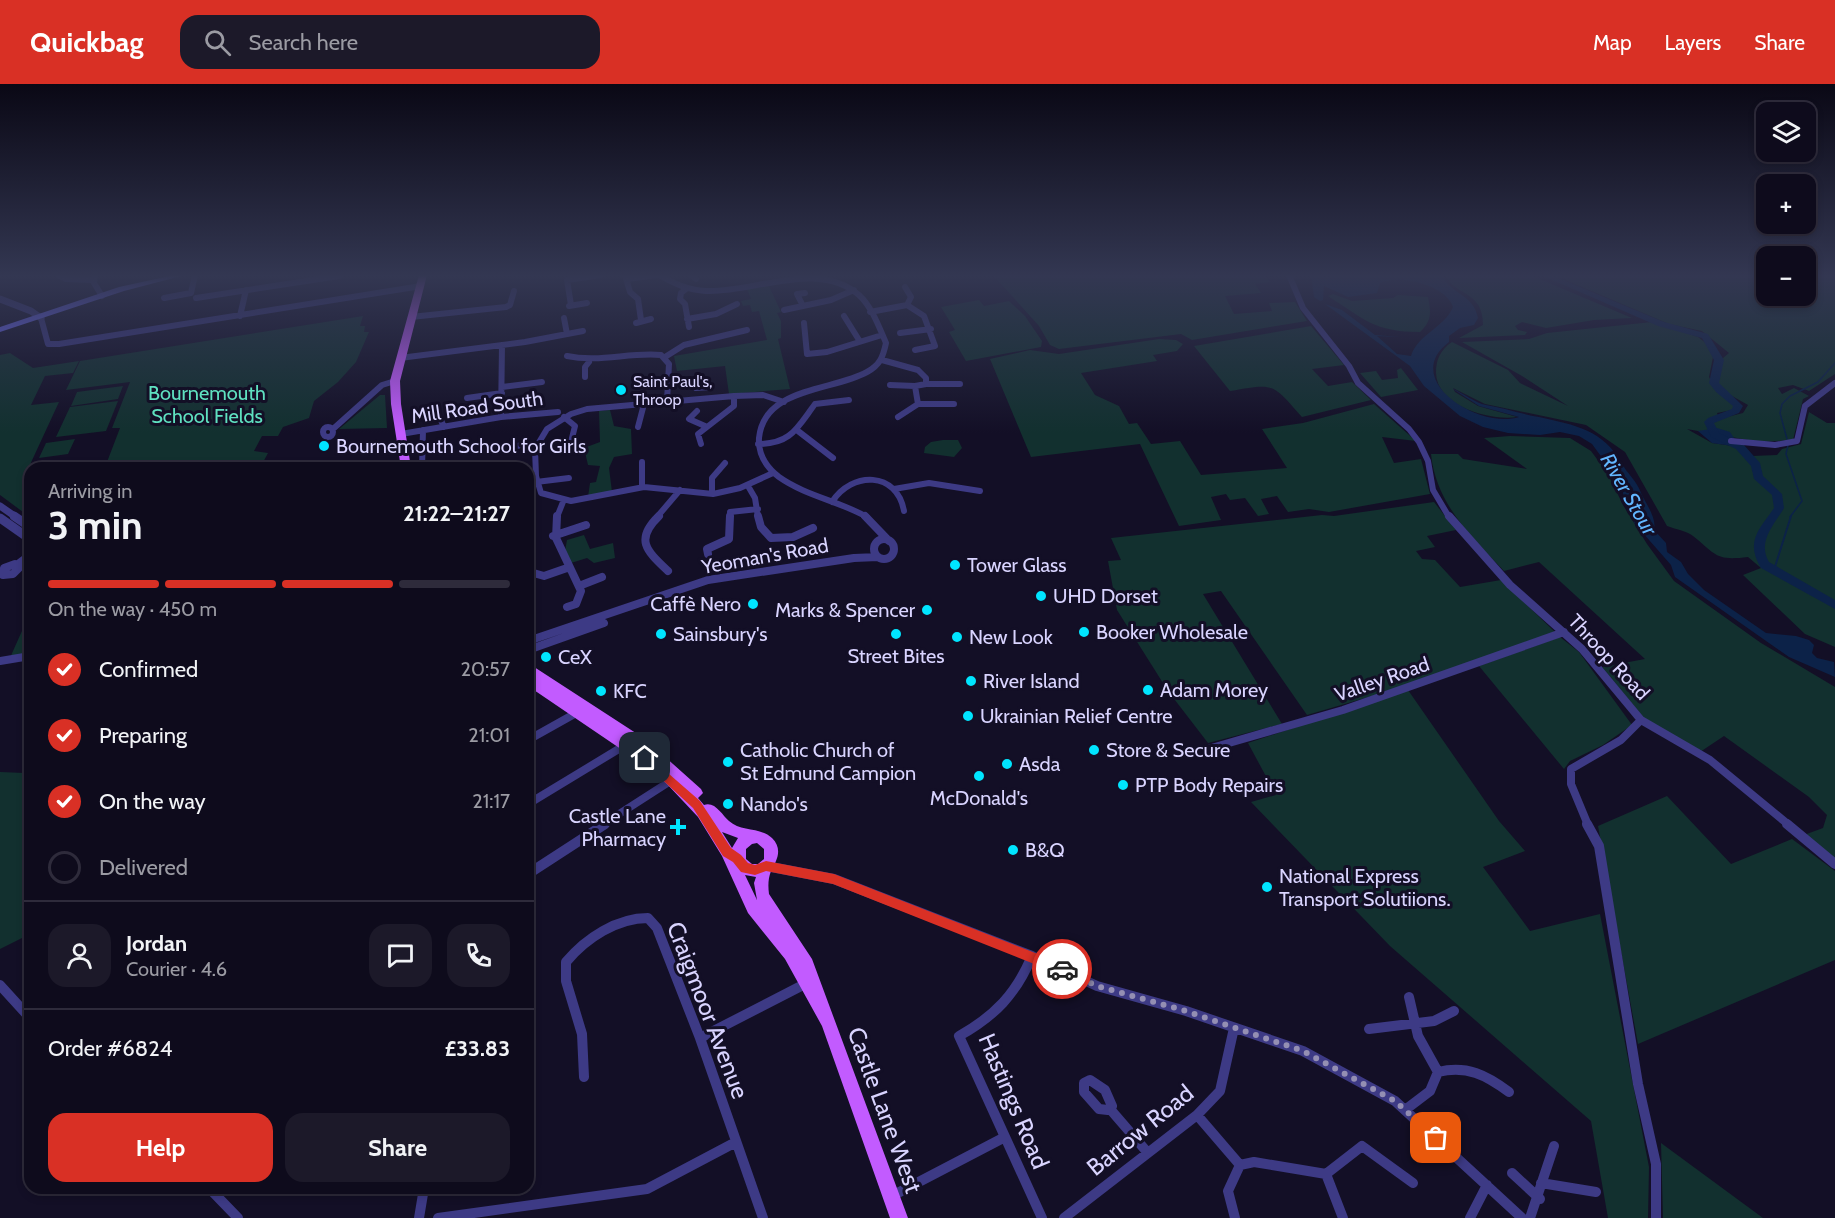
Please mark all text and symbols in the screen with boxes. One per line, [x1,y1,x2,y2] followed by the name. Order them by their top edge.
[180,15,600,69] search box
[30,25,144,59] text: Quickbag
[201,26,234,59] icon: search
[249,29,358,56] text: Search here
[1593,30,1632,55] text: Map
[1665,30,1721,55] text: Layers
[1754,30,1805,55] text: Share
[1756,102,1816,306] map controls
[1756,102,1816,162] button: layers
[1756,174,1816,234] button: +
[1756,246,1816,306] button: −
[633,372,713,409] place label: Saint Paul's, Throop
[148,381,266,428] park label: Bournemouth School Fields
[614,383,628,397] marker: Saint Paul's, Throop
[410,386,544,428] street label: Mill Road South
[336,434,586,458] place label: Bournemouth School for Girls
[317,439,331,453] marker: Bournemouth School for Girls
[1595,448,1663,541] water label: River Stour
[48,479,132,503] text: Arriving in
[403,500,510,527] text: 21:22–21:27
[48,501,143,549] text: 3 min
[699,533,830,579] street label: Yeoman's Road
[967,553,1067,577] place label: Tower Glass
[948,558,962,572] marker: Tower Glass
[1053,584,1158,608] place label: UHD Dorset
[1034,589,1048,603] marker: UHD Dorset
[650,592,741,616] place label: Caffè Nero
[48,597,217,621] text: On the way · 450 m
[746,597,760,611] marker: Caffè Nero
[775,598,916,622] place label: Marks & Spencer
[920,603,934,617] marker: Marks & Spencer
[1563,609,1655,705] street label: Throop Road
[1096,620,1248,644] place label: Booker Wholesale
[673,622,767,646] place label: Sainsbury's
[969,625,1053,649] place label: New Look
[1077,625,1091,639] marker: Booker Wholesale
[654,627,668,641] marker: Sainsbury's
[889,627,903,641] marker: Street Bites
[950,630,964,644] marker: New Look
[847,644,945,668] place label: Street Bites
[558,645,592,669] place label: CeX
[539,650,553,664] marker: CeX
[1332,652,1432,706] street label: Valley Road
[48,653,81,686] icon: check
[99,656,198,683] text: Confirmed
[461,657,510,681] text: 20:57
[983,669,1080,693] place label: River Island
[964,674,978,688] marker: River Island
[1160,678,1268,702] place label: Adam Morey
[613,679,647,703] place label: KFC
[1141,683,1155,697] marker: Adam Morey
[594,684,608,698] marker: KFC
[980,704,1173,728] place label: Ukrainian Relief Centre
[961,709,975,723] marker: Ukrainian Relief Centre
[48,719,81,752] icon: check
[99,722,187,749] text: Preparing
[468,723,510,747] text: 21:01
[619,732,670,783] pin
[740,738,916,785] place label: Catholic Church of St Edmund Campion
[1106,738,1230,762] place label: Store & Secure
[628,741,661,774] icon: home
[1087,743,1101,757] marker: Store & Secure
[1019,752,1061,776] place label: Asda
[721,755,735,769] marker: Catholic Church of St Edmund Campion
[1000,757,1014,771] marker: Asda
[972,769,986,783] marker: McDonald's
[1135,773,1283,797] place label: PTP Body Repairs
[1116,778,1130,792] marker: PTP Body Repairs
[48,785,81,818] icon: check
[930,786,1028,810] place label: McDonald's
[99,788,206,815] text: On the way
[472,789,510,813] text: 21:17
[740,792,808,816] place label: Nando's
[721,797,735,811] marker: Nando's
[569,804,666,851] place label: Castle Lane Pharmacy
[671,820,685,834] marker: Castle Lane Pharmacy
[1025,838,1065,862] place label: B&Q
[1006,843,1020,857] marker: B&Q
[99,854,188,881] text: Delivered
[1279,864,1451,911] place label: National Express Transport Solutiions.
[1260,880,1274,894] marker: National Express Transport Solutiions.
[661,917,755,1103] street label: Craigmoor Avenue
[48,924,111,987] button: person
[369,924,432,987] button: chat
[447,924,510,987] button: phone
[126,930,187,957] text: Jordan
[1032,939,1092,999] courier
[1046,953,1079,986] icon: car
[126,957,227,981] text: Courier · 4.6
[842,1023,928,1197] street label: Castle Lane West
[972,1029,1056,1173] street label: Hastings Road
[48,1035,172,1062] text: Order #6824
[445,1035,510,1062] text: £33.83
[1081,1078,1199,1182] street label: Barrow Road
[1410,1112,1461,1163] pin
[48,1113,273,1182] button: Help
[285,1113,510,1182] button: Share
[1419,1121,1452,1154] icon: bag

